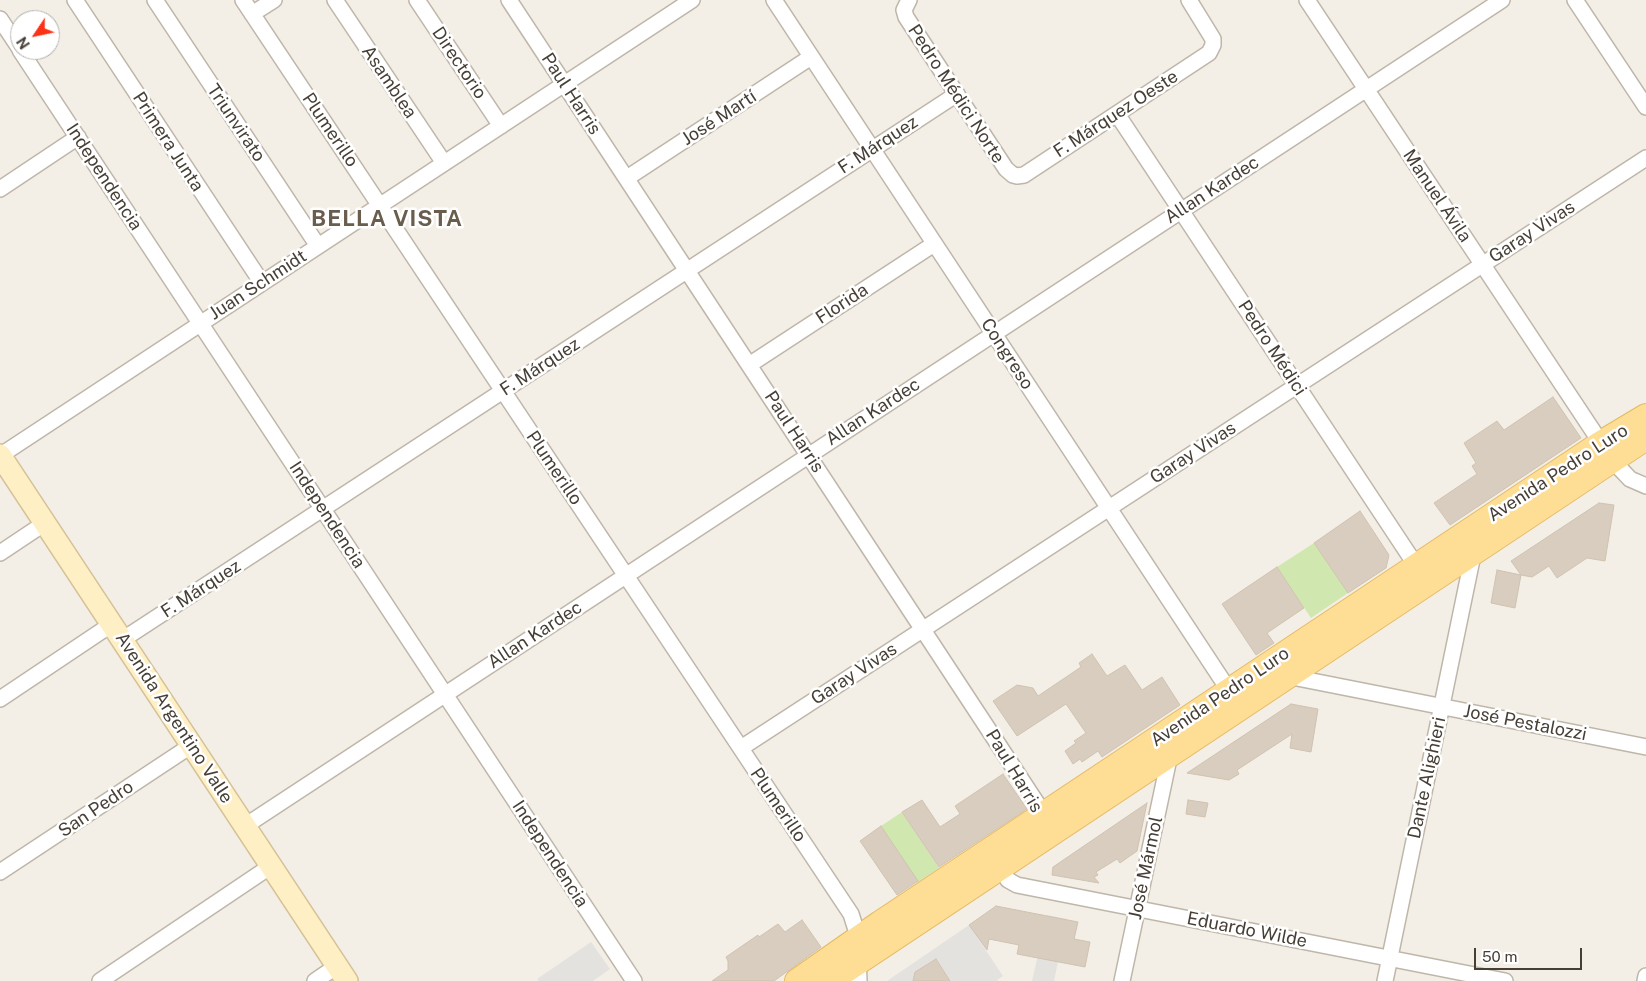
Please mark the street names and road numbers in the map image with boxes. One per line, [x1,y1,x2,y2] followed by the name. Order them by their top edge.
[903,21,1009,167] street label: Pedro Médici Norte
[427,23,491,103] street label: Directorio
[357,42,421,122] street label: Asamblea
[537,49,605,139] street label: Paul Harris
[1050,66,1182,162] street label: F. Márquez Oeste
[202,80,270,166] street label: Triunvirato
[678,86,760,150] street label: José Martí
[128,88,208,196] street label: Primera Junta
[297,89,363,171] street label: Plumerillo
[834,111,922,179] street label: F. Márquez
[61,119,147,235] street label: Independencia
[1398,145,1476,247] street label: Manuel Ávila
[1161,152,1263,228] street label: Allan Kardec
[1485,196,1579,268] street label: Garay Vivas
[205,245,311,325] street label: Juan Schmidt
[812,279,872,329] street label: Florida
[1233,296,1311,400] street label: Pedro Médici
[976,314,1038,394] street label: Congreso
[496,333,584,401] street label: F. Márquez
[822,374,924,450] street label: Allan Kardec
[760,387,828,477] street label: Paul Harris
[1146,417,1240,489] street label: Garay Vivas
[1484,420,1632,526] street label: Avenida Pedro Luro
[521,427,587,509] street label: Plumerillo
[284,457,370,573] street label: Independencia
[157,555,245,623] street label: F. Márquez
[484,597,586,673] street label: Allan Kardec
[111,628,237,808] street label: Avenida Argentino Valle
[807,638,901,710] street label: Garay Vivas
[1147,643,1293,751] street label: Avenida Pedro Luro
[1462,700,1588,746] street label: José Pestalozzi
[1404,715,1450,841] street label: Dante Alighieri
[981,726,1047,816] street label: Paul Harris
[745,764,811,846] street label: Plumerillo
[54,776,138,842] street label: San Pedro
[507,796,593,912] street label: Independencia
[1125,814,1167,922] street label: José Mármol
[1185,908,1309,952] street label: Eduardo Wilde

